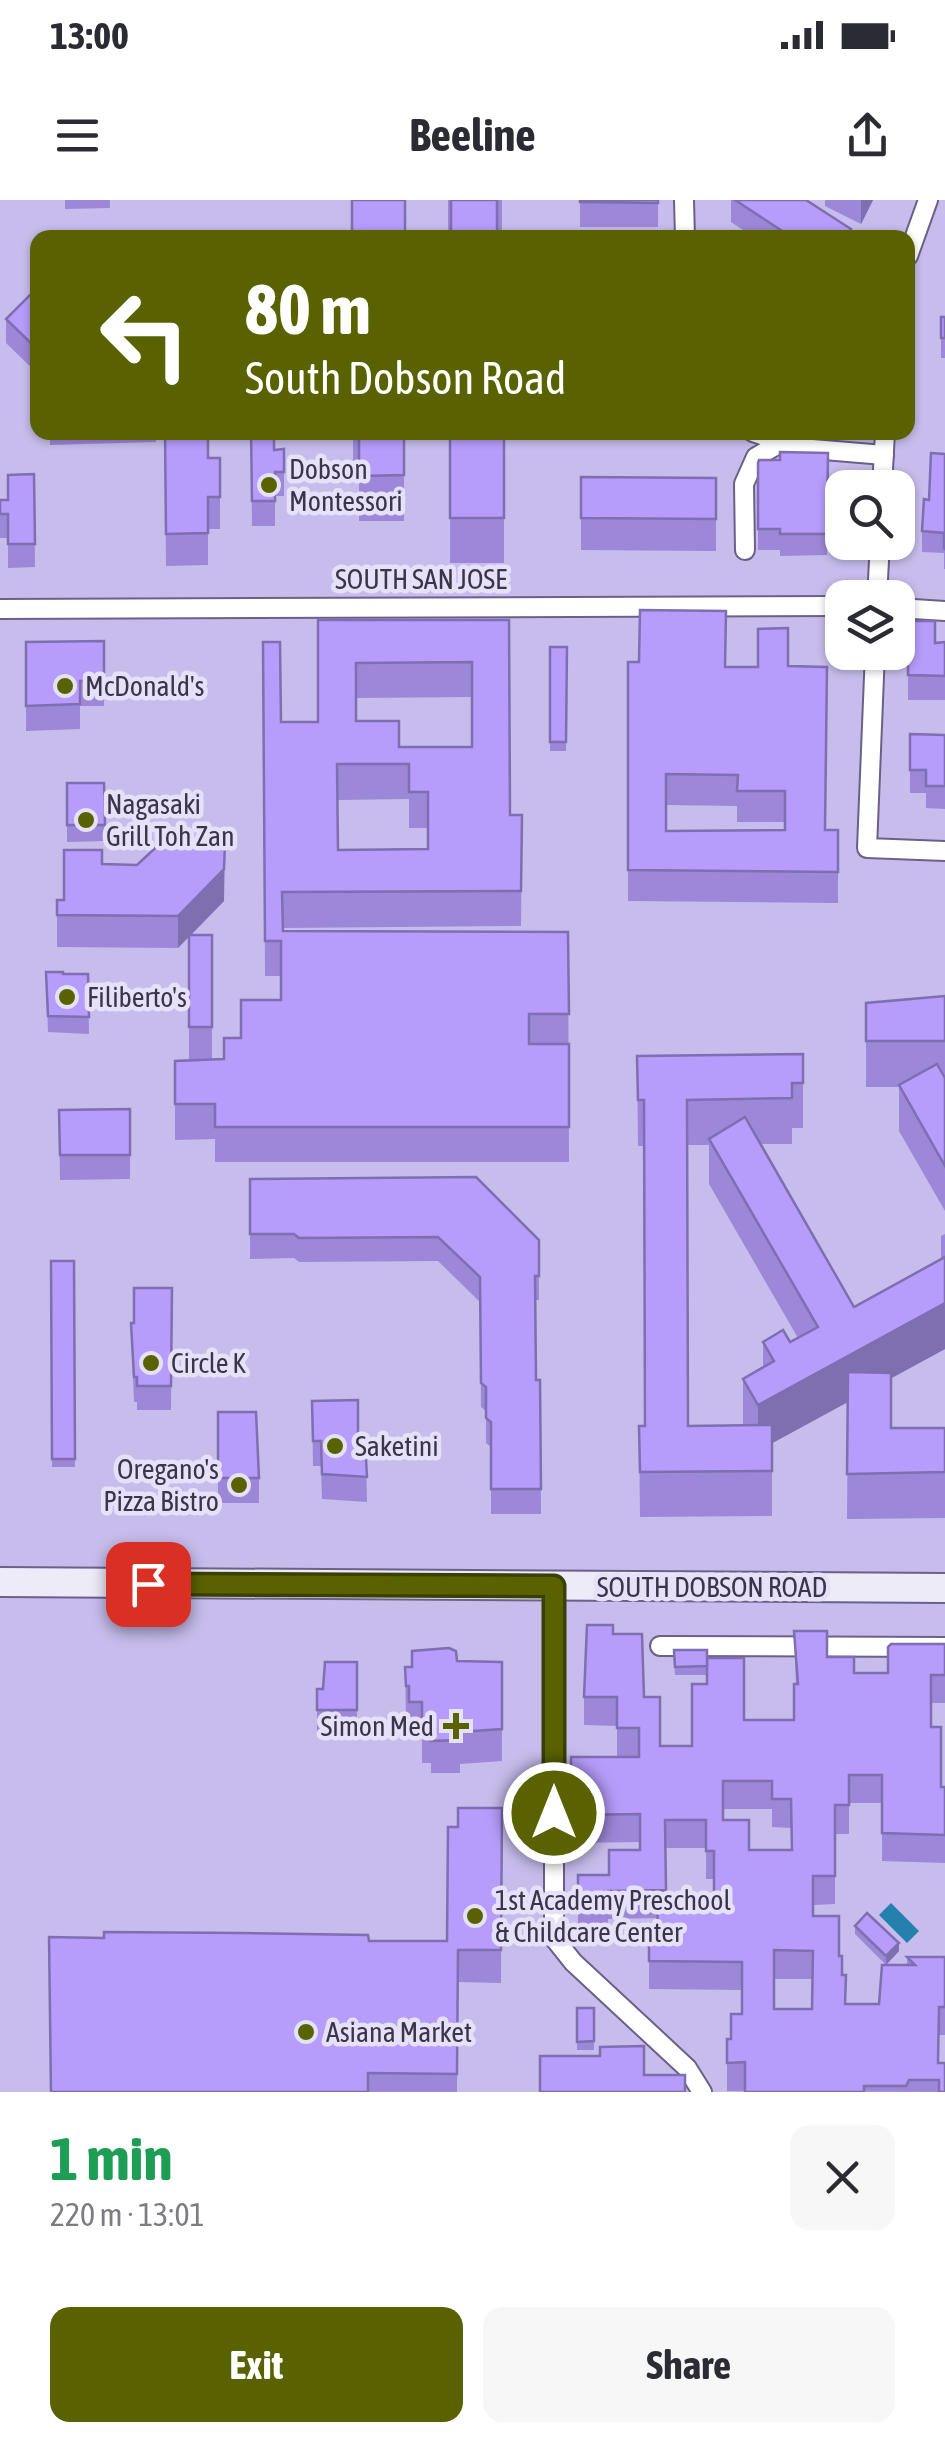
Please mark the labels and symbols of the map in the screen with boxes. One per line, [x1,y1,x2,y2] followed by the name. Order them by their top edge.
[289,453,403,517] place label: Dobson Montessori
[258,474,280,496] marker: Dobson Montessori
[335,563,507,595] street label: SOUTH SAN JOSE
[85,670,204,702] place label: McDonald's
[54,675,76,697] marker: McDonald's
[106,788,235,852] place label: Nagasaki Grill Toh Zan
[75,809,97,831] marker: Nagasaki Grill Toh Zan
[87,981,187,1013] place label: Filiberto's
[56,986,78,1008] marker: Filiberto's
[171,1347,246,1379] place label: Circle K
[140,1352,162,1374] marker: Circle K
[355,1430,439,1462] place label: Saketini
[324,1435,346,1457] marker: Saketini
[103,1453,219,1517] place label: Oregano's Pizza Bistro
[228,1474,250,1496] marker: Oregano's Pizza Bistro
[106,1542,191,1627] pin
[597,1571,827,1603] street label: SOUTH DOBSON ROAD
[320,1710,434,1742] place label: Simon Med
[443,1713,469,1739] marker: Simon Med
[502,1761,606,1865] position arrow
[495,1884,731,1948] place label: 1st Academy Preschool & Childcare Center
[464,1905,486,1927] marker: 1st Academy Preschool & Childcare Center
[326,2016,472,2048] place label: Asiana Market
[295,2021,317,2043] marker: Asiana Market

